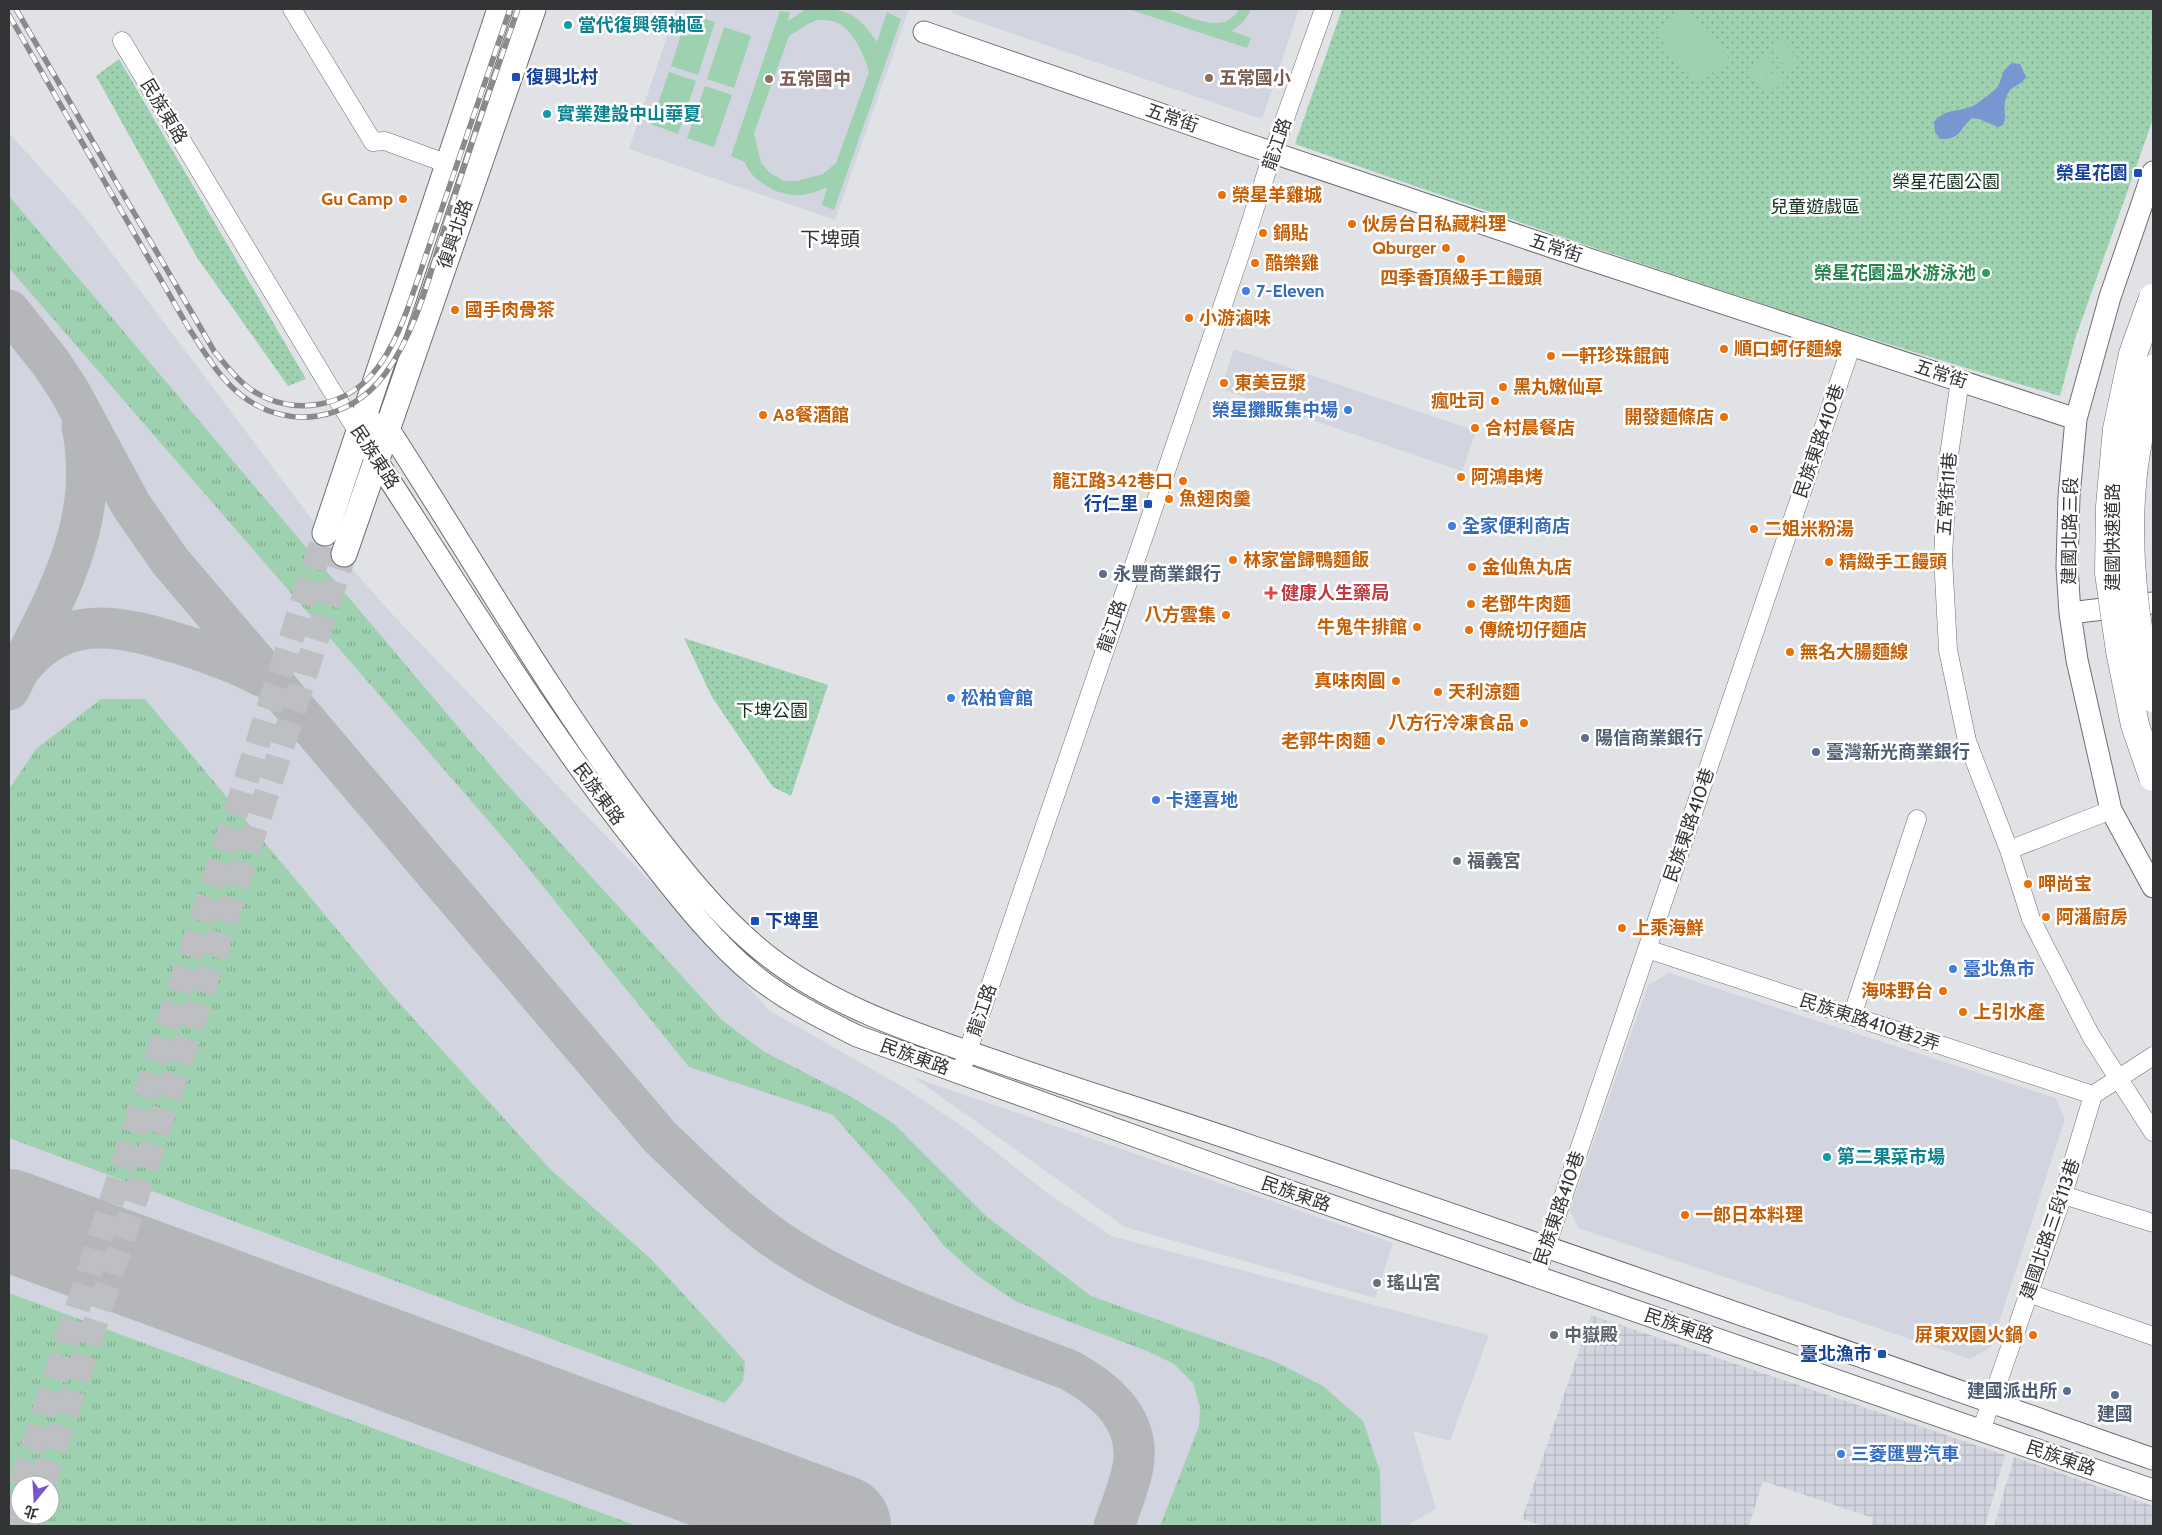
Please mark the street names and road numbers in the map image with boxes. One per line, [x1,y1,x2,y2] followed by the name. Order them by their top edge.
[136,74,192,148] street label: 民族東路
[1143,99,1201,137] street label: 五常街
[1258,115,1296,173] street label: 龍江路
[433,196,477,272] street label: 復興北路
[1527,229,1585,267] street label: 五常街
[1912,355,1970,393] street label: 五常街
[1789,381,1849,501] street label: 民族東路410巷
[346,421,404,493] street label: 民族東路
[1933,451,1961,537] street label: 五常街11巷
[2058,477,2082,585] street label: 建國北路三段
[2102,483,2124,591] street label: 建國快速道路
[1093,597,1131,655] street label: 龍江路
[569,758,629,830] street label: 民族東路
[1659,765,1719,885] street label: 民族東路410巷
[963,981,1001,1039] street label: 龍江路
[1797,989,1943,1055] street label: 民族東路410巷2弄
[877,1034,953,1080] street label: 民族東路
[1529,1148,1589,1268] street label: 民族東路410巷
[2016,1156,2084,1302] street label: 建國北路三段113巷
[1258,1172,1334,1216] street label: 民族東路
[1641,1304,1717,1348] street label: 民族東路
[2023,1436,2099,1480] street label: 民族東路

